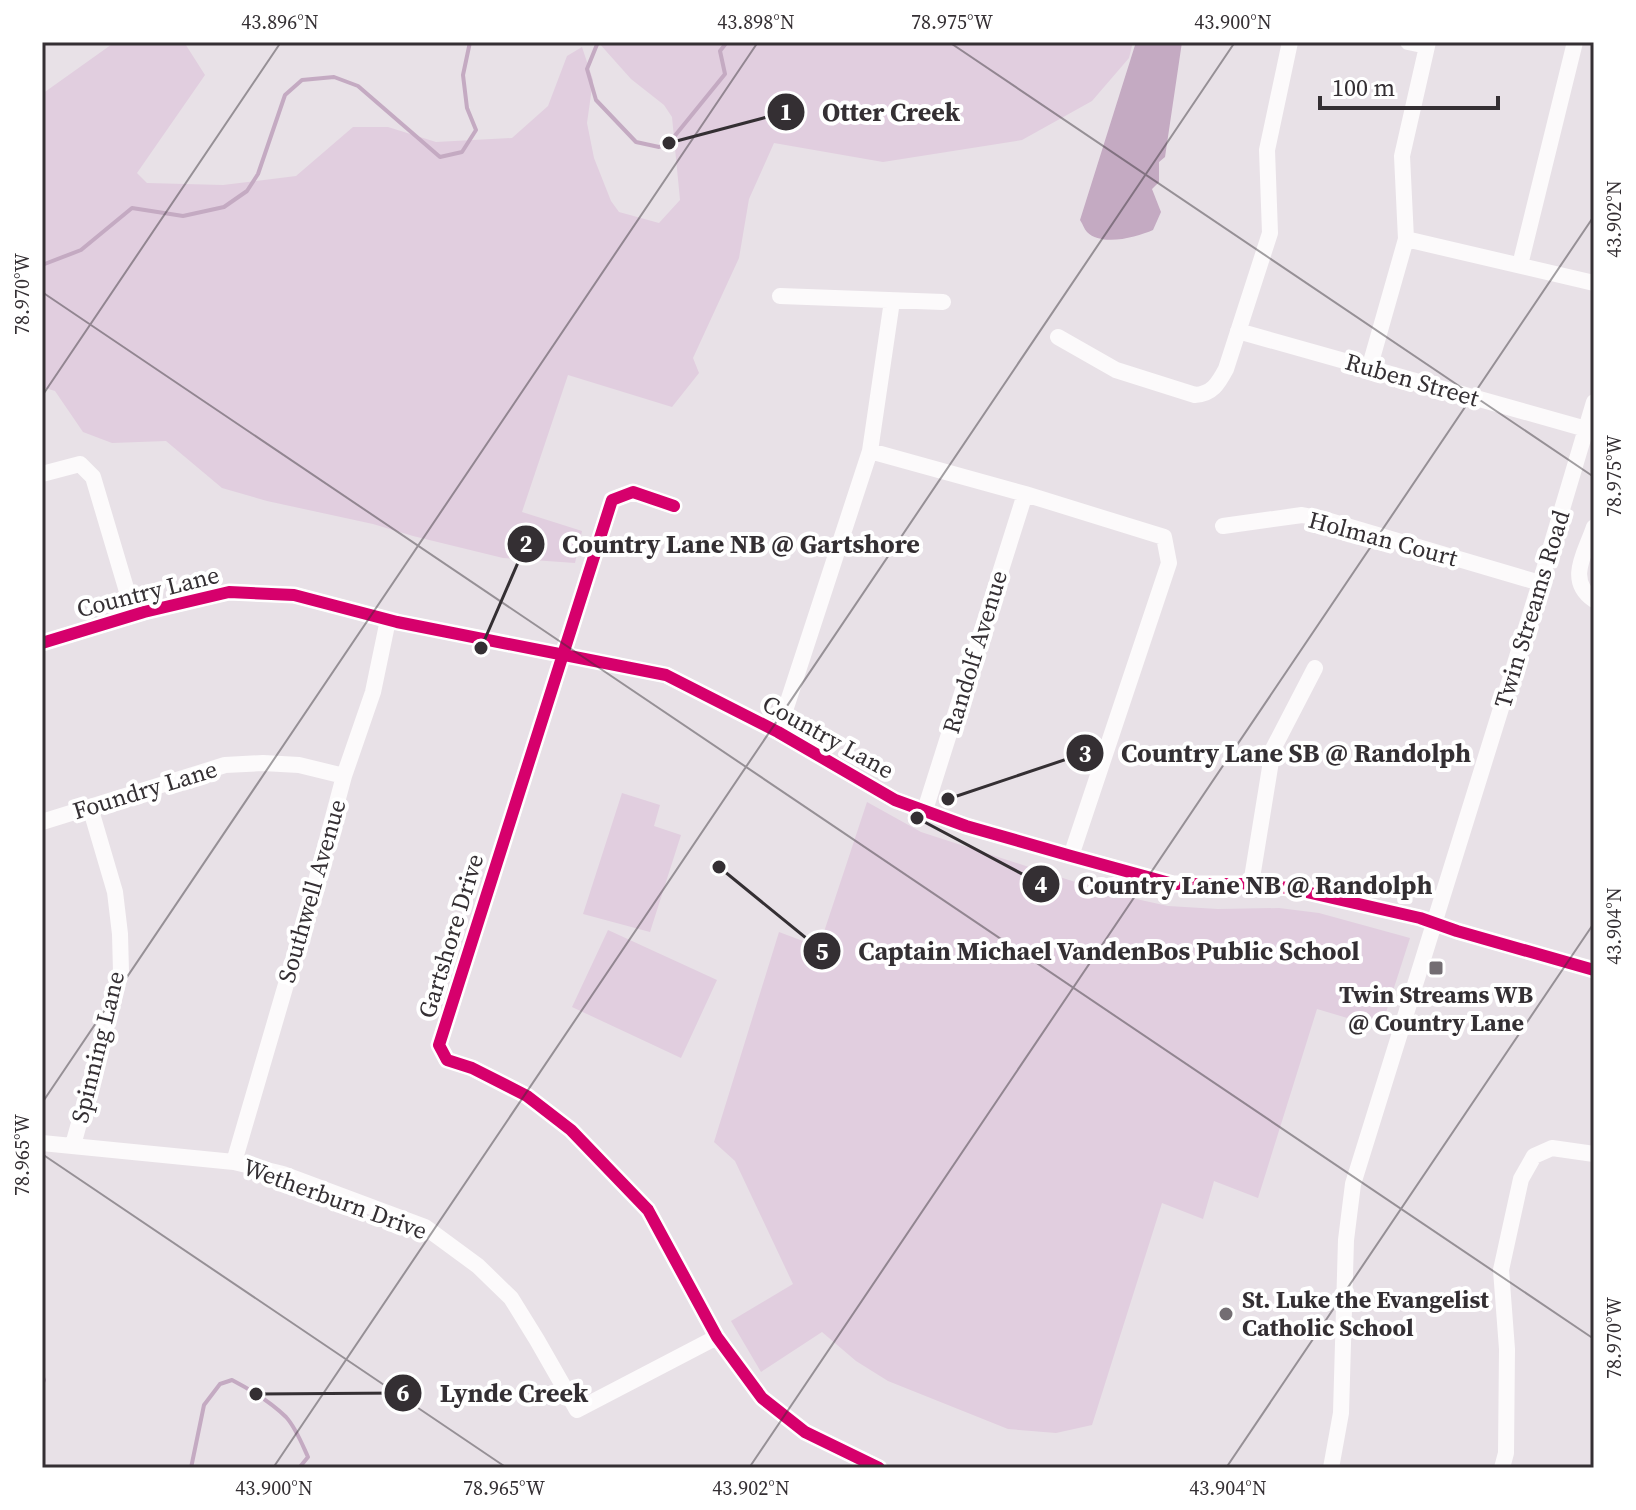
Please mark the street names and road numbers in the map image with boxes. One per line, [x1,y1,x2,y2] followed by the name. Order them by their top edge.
[1341,345,1483,414] street label: Ruben Street
[1305,503,1461,574] street label: Holman Court
[1486,506,1577,712] street label: Twin Streams Road
[73,558,223,625] street label: Country Lane
[934,566,1015,737] street label: Randolf Avenue
[756,687,900,786] street label: Country Lane
[69,752,221,827] street label: Foundry Lane
[270,795,353,986] street label: Southwell Avenue
[410,850,491,1022] street label: Gartshore Drive
[63,968,132,1126] street label: Spinning Lane
[239,1150,432,1247] street label: Wetherburn Drive

